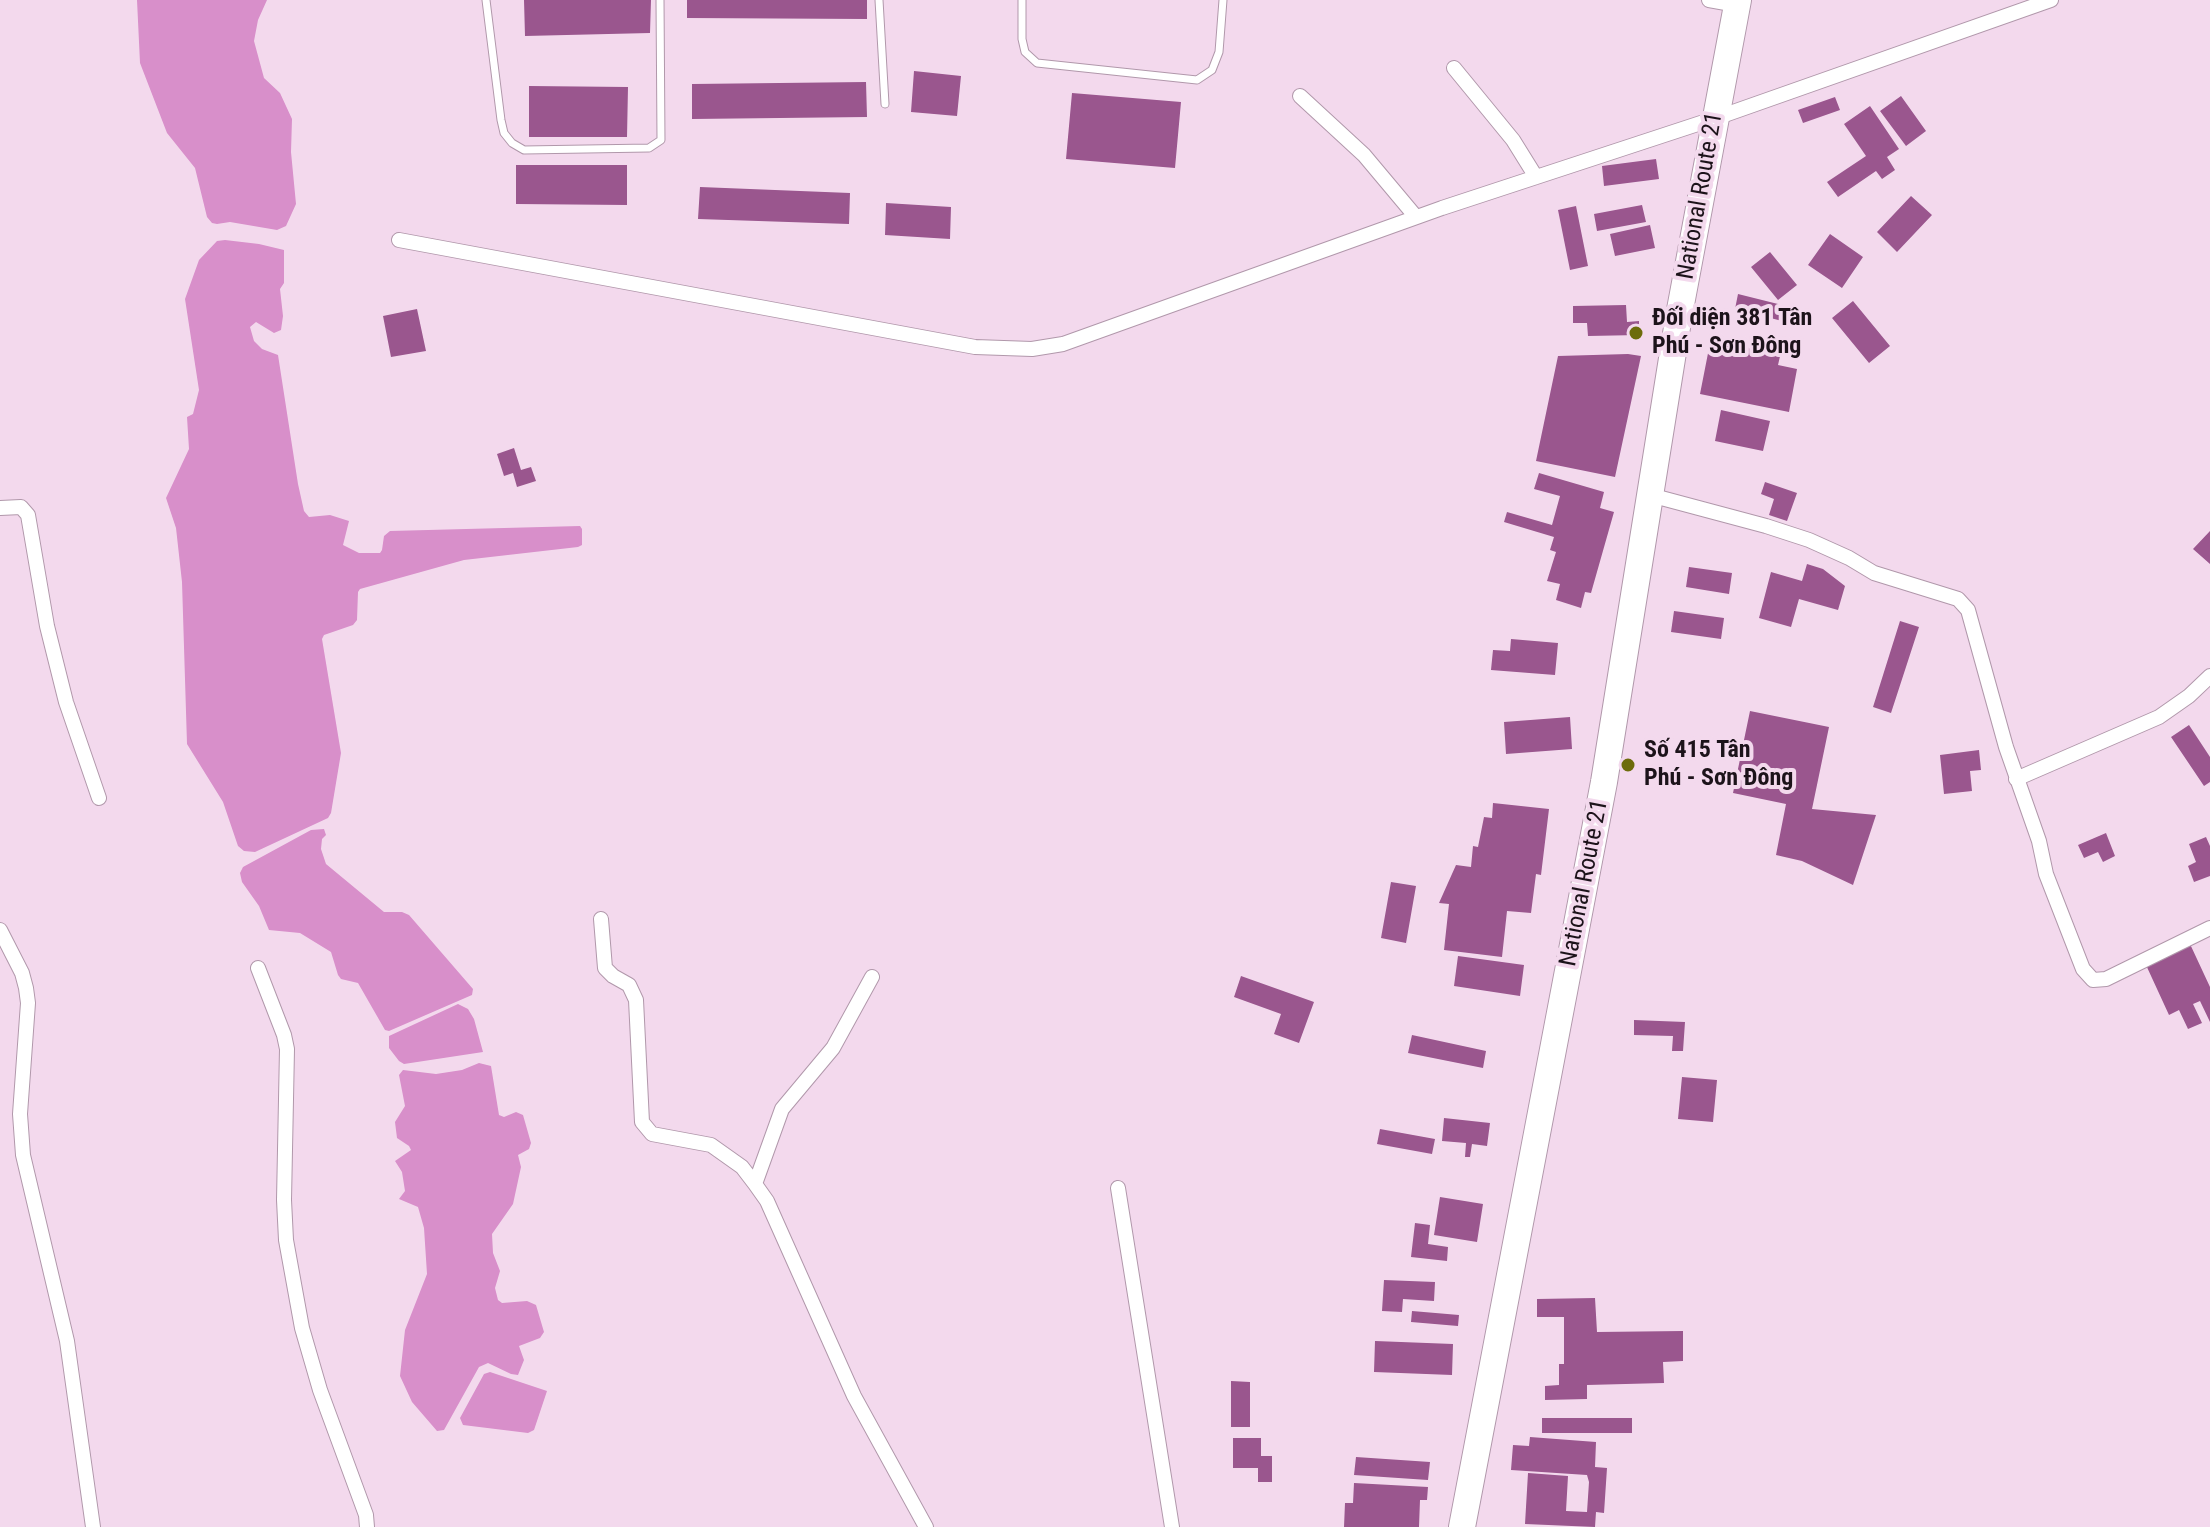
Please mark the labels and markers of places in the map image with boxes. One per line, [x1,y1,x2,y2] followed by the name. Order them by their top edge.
[1652,305,1812,361] place label: Đối diện 381 Tân Phú - Sơn Đông
[1627,324,1645,342] marker: Đối diện 381 Tân Phú - Sơn Đông
[1644,737,1793,793] place label: Số 415 Tân Phú - Sơn Đông
[1619,756,1637,774] marker: Số 415 Tân Phú - Sơn Đông

